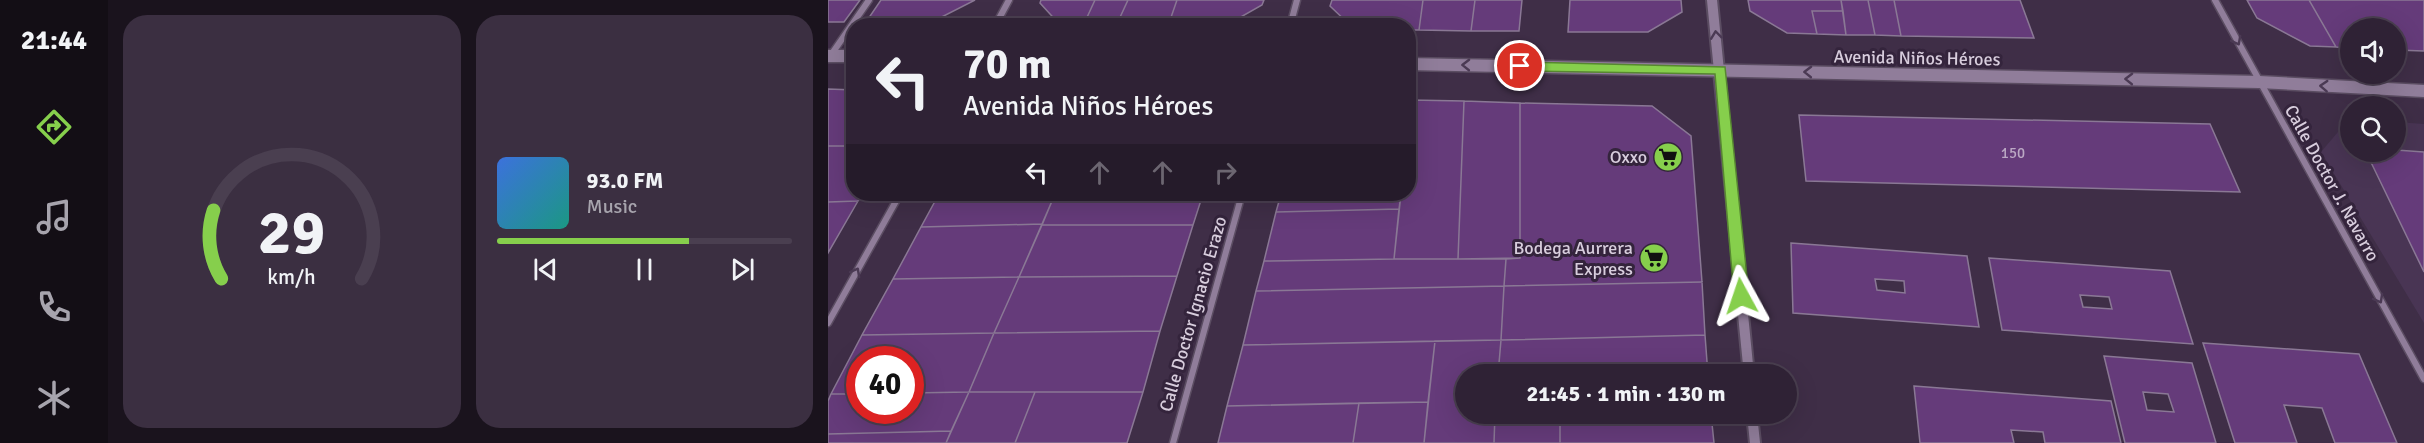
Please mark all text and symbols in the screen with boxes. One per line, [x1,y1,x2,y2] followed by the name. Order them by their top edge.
[2340,18,2406,162] map controls
[2340,18,2406,84] button: sound
[21,24,87,57] text: 21:44
[1710,30,1723,39] one-way arrow
[2230,35,2241,45] one-way arrow
[963,39,1052,90] text: 70 m
[1494,40,1545,91] pin
[864,42,942,120] icon: left
[1833,46,2001,70] street label: Avenida Niños Héroes
[1503,49,1536,82] icon: arrive
[1461,59,1470,72] one-way arrow
[1803,65,1812,78] one-way arrow
[2124,73,2133,85] one-way arrow
[2319,79,2328,92] one-way arrow
[963,90,1213,123] text: Avenida Niños Héroes
[2340,96,2406,162] button: search
[2280,101,2384,265] street label: Calle Doctor J. Navarro
[33,106,75,148] icon: directions
[1652,141,1684,173] supermarket icon: Oxxo
[2001,144,2025,162] house number: 150
[1610,146,1647,168] place label: Oxxo
[1020,156,1053,189] icon: left
[1083,156,1116,189] icon: ahead
[1146,156,1179,189] icon: ahead
[1209,156,1242,189] icon: right
[587,167,663,194] text: 93.0 FM
[258,194,325,271] text: 29
[587,194,637,219] text: Music
[33,196,75,238] icon: music
[1155,214,1231,414] street label: Calle Doctor Ignacio Erazo
[1513,237,1633,280] place label: Bodega Aurrera Express
[1638,242,1670,274] supermarket icon: Bodega Aurrera Express
[529,253,562,286] icon: previous
[628,253,661,286] icon: pause
[726,253,759,286] icon: next
[267,264,316,290] text: km/h
[1709,264,1773,328] position arrow
[849,268,861,278] one-way arrow
[33,286,75,328] icon: phone
[2372,292,2383,303] one-way arrow
[846,346,924,424] speed limit sign: 40
[33,377,75,419] icon: climate
[1526,380,1726,407] text: 21:45 · 1 min · 130 m

